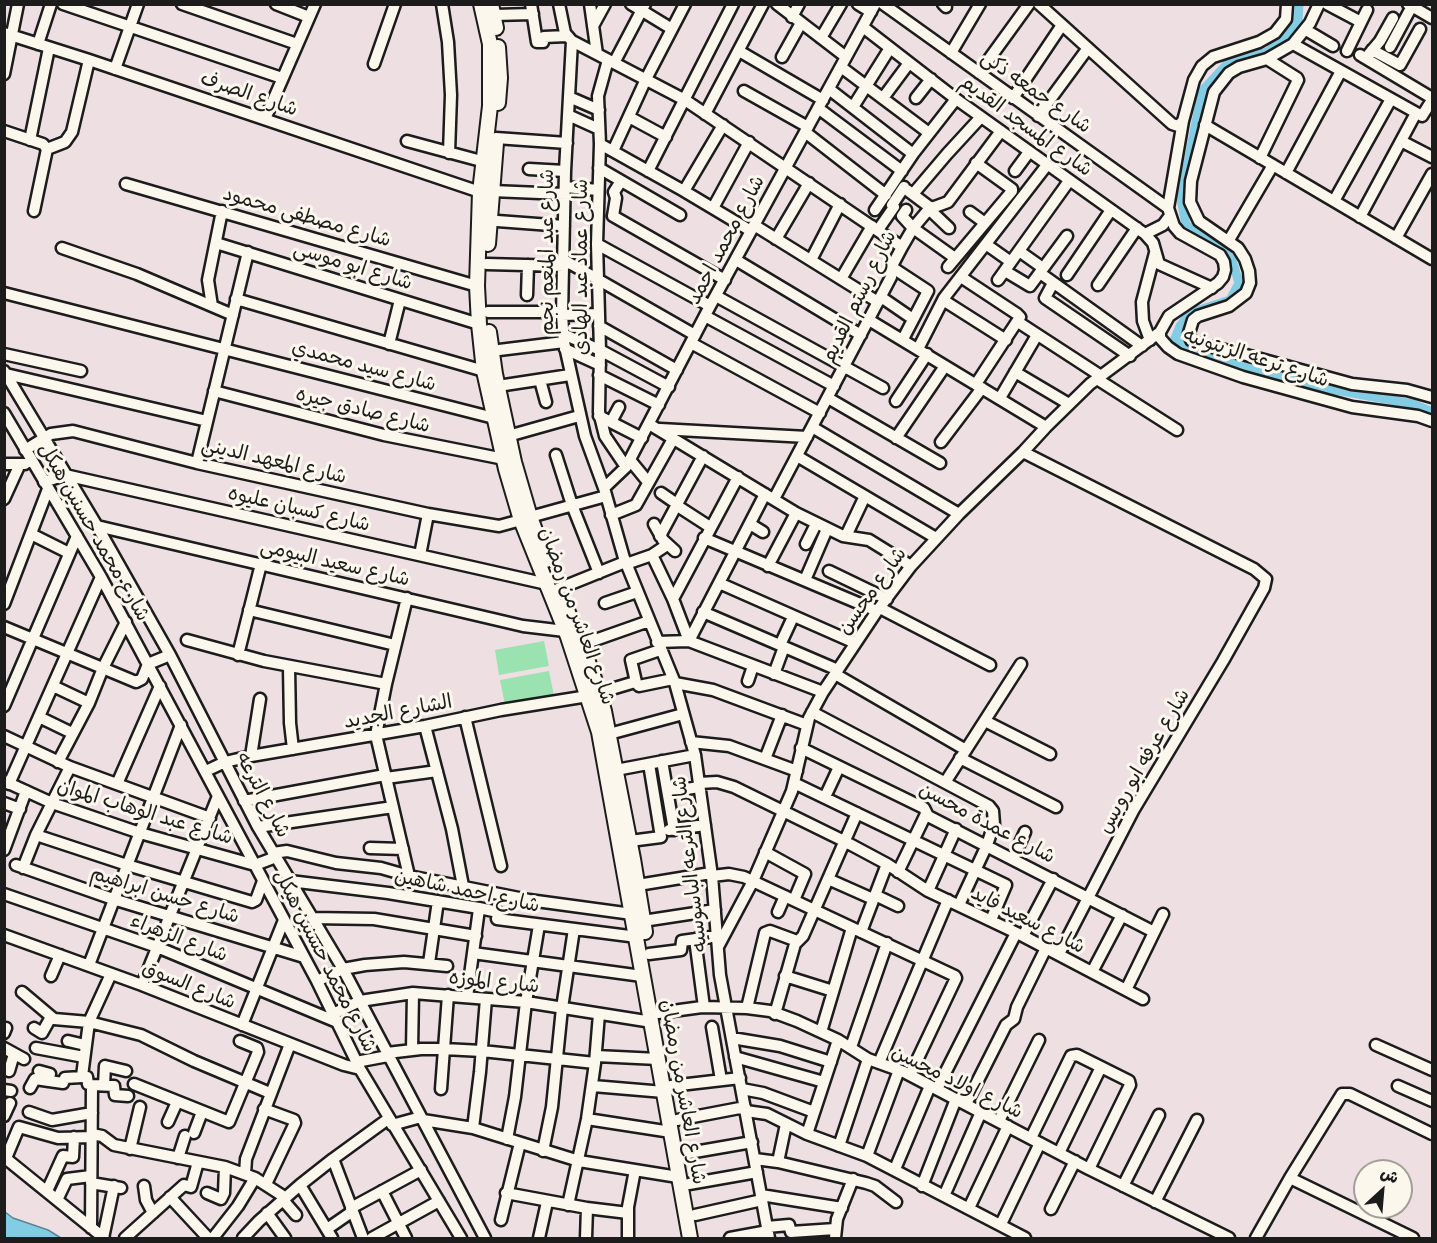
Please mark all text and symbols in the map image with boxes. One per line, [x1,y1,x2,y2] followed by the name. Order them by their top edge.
[976,45,1096,139] street label: شارع جمعه ذكى
[197,66,301,122] street label: شارع الصرف
[955,70,1097,182] street label: شارع المسجد القديم
[535,169,559,335] street label: شارع عبد المنعم نجم
[682,171,770,309] street label: شارع محمد احمد
[569,179,593,355] street label: شارع عماد عبد الهادى
[220,182,394,252] street label: شارع مصطفى محمود
[816,227,902,367] street label: شارع رستم القديم
[291,237,415,295] street label: شارع ابو موسى
[1180,323,1332,393] street label: شارع ترعه الزيتونيه
[289,335,439,397] street label: شارع سيد محمدي
[293,382,433,438] street label: شارع صادق جيره
[199,433,349,489] street label: شارع المعهد الديني
[33,439,155,625] street label: شارع محمد حسنين هيكل
[226,481,372,537] street label: شارع كسبان عليوه
[534,524,620,708] street label: شارع العاشر من رمضان
[258,534,412,592] street label: شارع سعيد البيومى
[832,542,912,640] street label: شارع محسن
[1093,684,1195,838] street label: شارع عرفه ابو رويس
[342,690,454,734] street label: الشارع الجديد
[230,748,296,842] street label: شارع الترعه
[54,774,236,850] street label: شارع عبد الوهاب الموان
[667,775,713,953] street label: شارع الترعه الباسوسيه
[915,777,1059,869] street label: شارع عمدة محسن
[88,861,242,929] street label: شارع حسن ابراهيم
[392,864,542,918] street label: شارع احمد شاهين
[268,866,382,1056] street label: شارع محمد حسنين هيكل
[967,881,1089,959] street label: شارع سعيد فايد
[127,908,231,968] street label: شارع الزهراء
[139,955,239,1015] street label: شارع السوق
[448,965,540,999] street label: شارع الموزه
[655,998,711,1186] street label: شارع العاشر من رمضان
[887,1040,1027,1124] street label: شارع اولاد محسن
[1353,1159,1413,1219] north arrow
[1378,1162,1402,1187] text: ش

